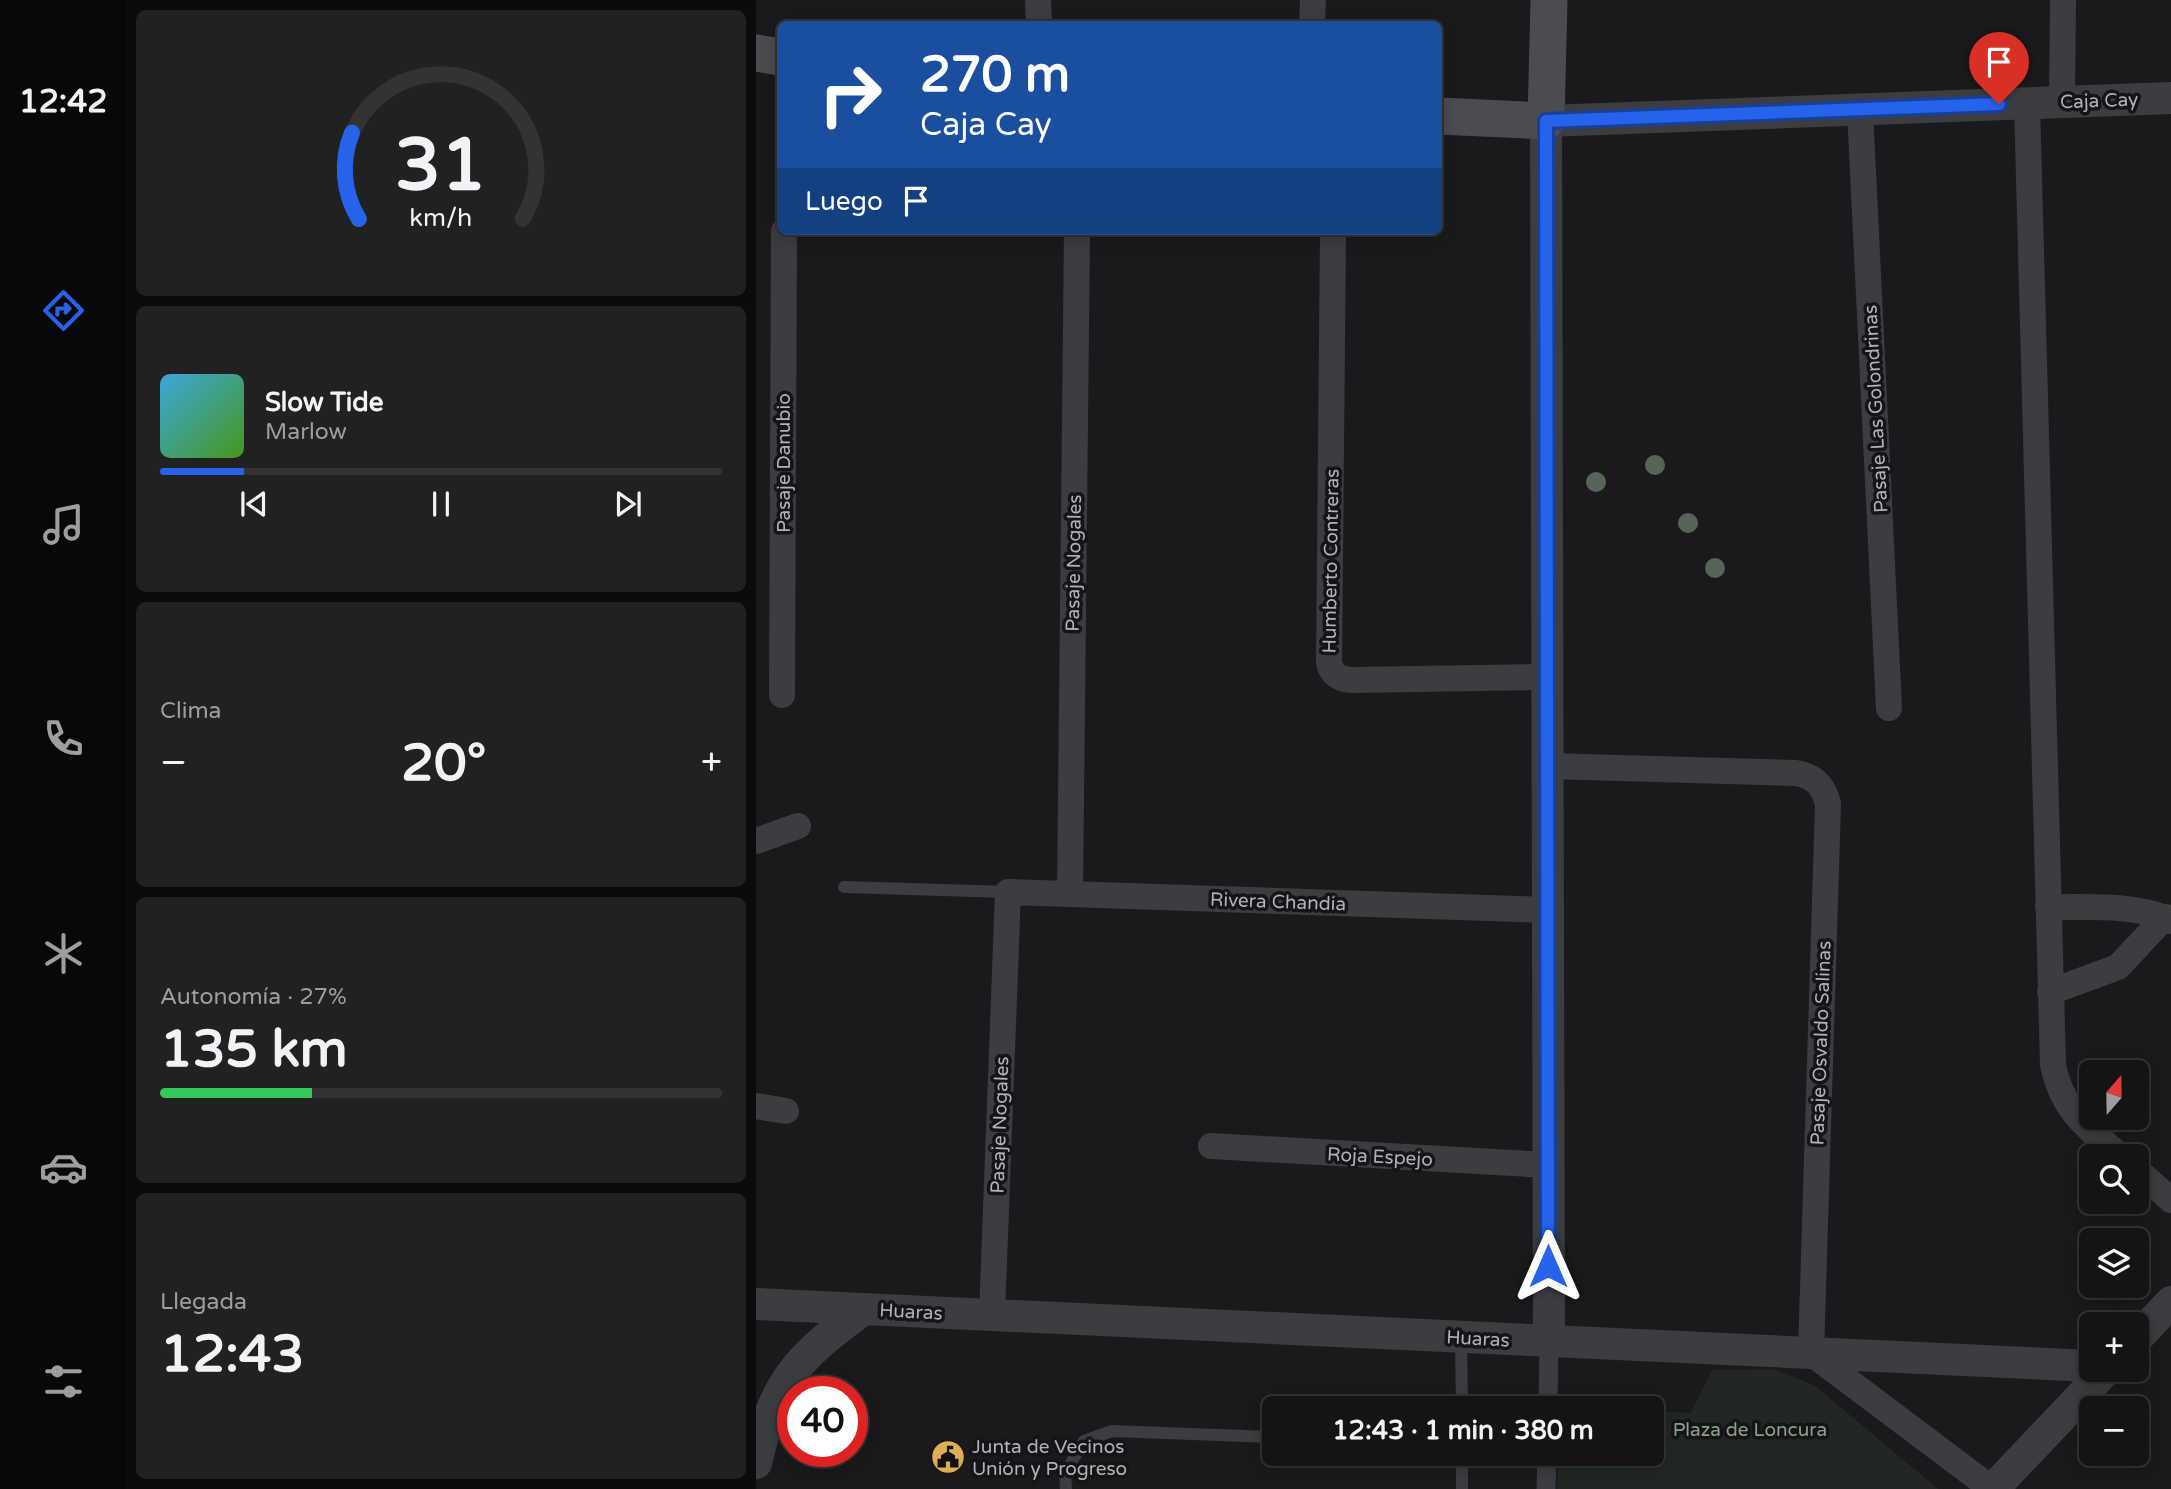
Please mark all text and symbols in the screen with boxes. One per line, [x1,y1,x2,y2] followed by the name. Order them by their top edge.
[1969,32,2029,104] pin
[1980,43,2018,81] icon: arrive
[920,46,1070,105] text: 270 m
[805,49,896,140] icon: right
[19,83,107,121] text: 12:42
[2060,89,2139,113] street label: Caja Cay
[920,106,1052,144] text: Caja Cay
[395,122,487,210] text: 31
[897,182,935,220] icon: arrive
[805,186,883,217] text: Luego
[410,203,472,233] text: km/h
[39,286,88,335] icon: directions
[1860,304,1892,513] street label: Pasaje Las Golondrinas
[265,387,383,418] text: Slow Tide
[773,393,795,533] street label: Pasaje Danubio
[265,418,347,446] text: Marlow
[1318,469,1344,654] street label: Humberto Contreras
[235,485,273,523] icon: previous
[422,485,460,523] icon: pause
[609,485,647,523] icon: next
[1062,494,1086,632] street label: Pasaje Nogales
[39,500,88,549] icon: music
[160,697,221,725] text: Clima
[39,714,88,763] icon: phone
[401,732,486,795] text: 20°
[160,740,187,786] text: −
[701,740,722,786] text: +
[1209,889,1346,915] street label: Rivera Chandia
[39,929,88,978] icon: climate
[1806,940,1836,1146] street label: Pasaje Osvaldo Salinas
[160,983,347,1011] text: Autonomía · 27%
[160,1018,348,1081] text: 135 km
[987,1056,1013,1194] street label: Pasaje Nogales
[2079,1060,2149,1130] north arrow
[2079,1060,2149,1466] map controls
[39,1143,88,1192] icon: car
[1327,1143,1433,1171] street label: Roja Espejo
[2079,1144,2149,1214] button: search
[2079,1228,2149,1298] button: layers
[1511,1229,1585,1303] position arrow
[160,1288,247,1316] text: Llegada
[879,1299,943,1325] street label: Huaras
[2079,1312,2149,1382] button: +
[160,1323,304,1386] text: 12:43
[1446,1326,1510,1352] street label: Huaras
[39,1357,88,1406] icon: filters
[777,1376,868,1467] speed limit sign: 40
[2079,1396,2149,1466] button: −
[1332,1415,1594,1446] text: 12:43 · 1 min · 380 m
[1673,1419,1827,1441] park label: Plaza de Loncura
[972,1436,1127,1480] place label: Junta de Vecinos Unión y Progreso
[929,1438,967,1476] public building icon: Junta de Vecinos Unión y Progreso

